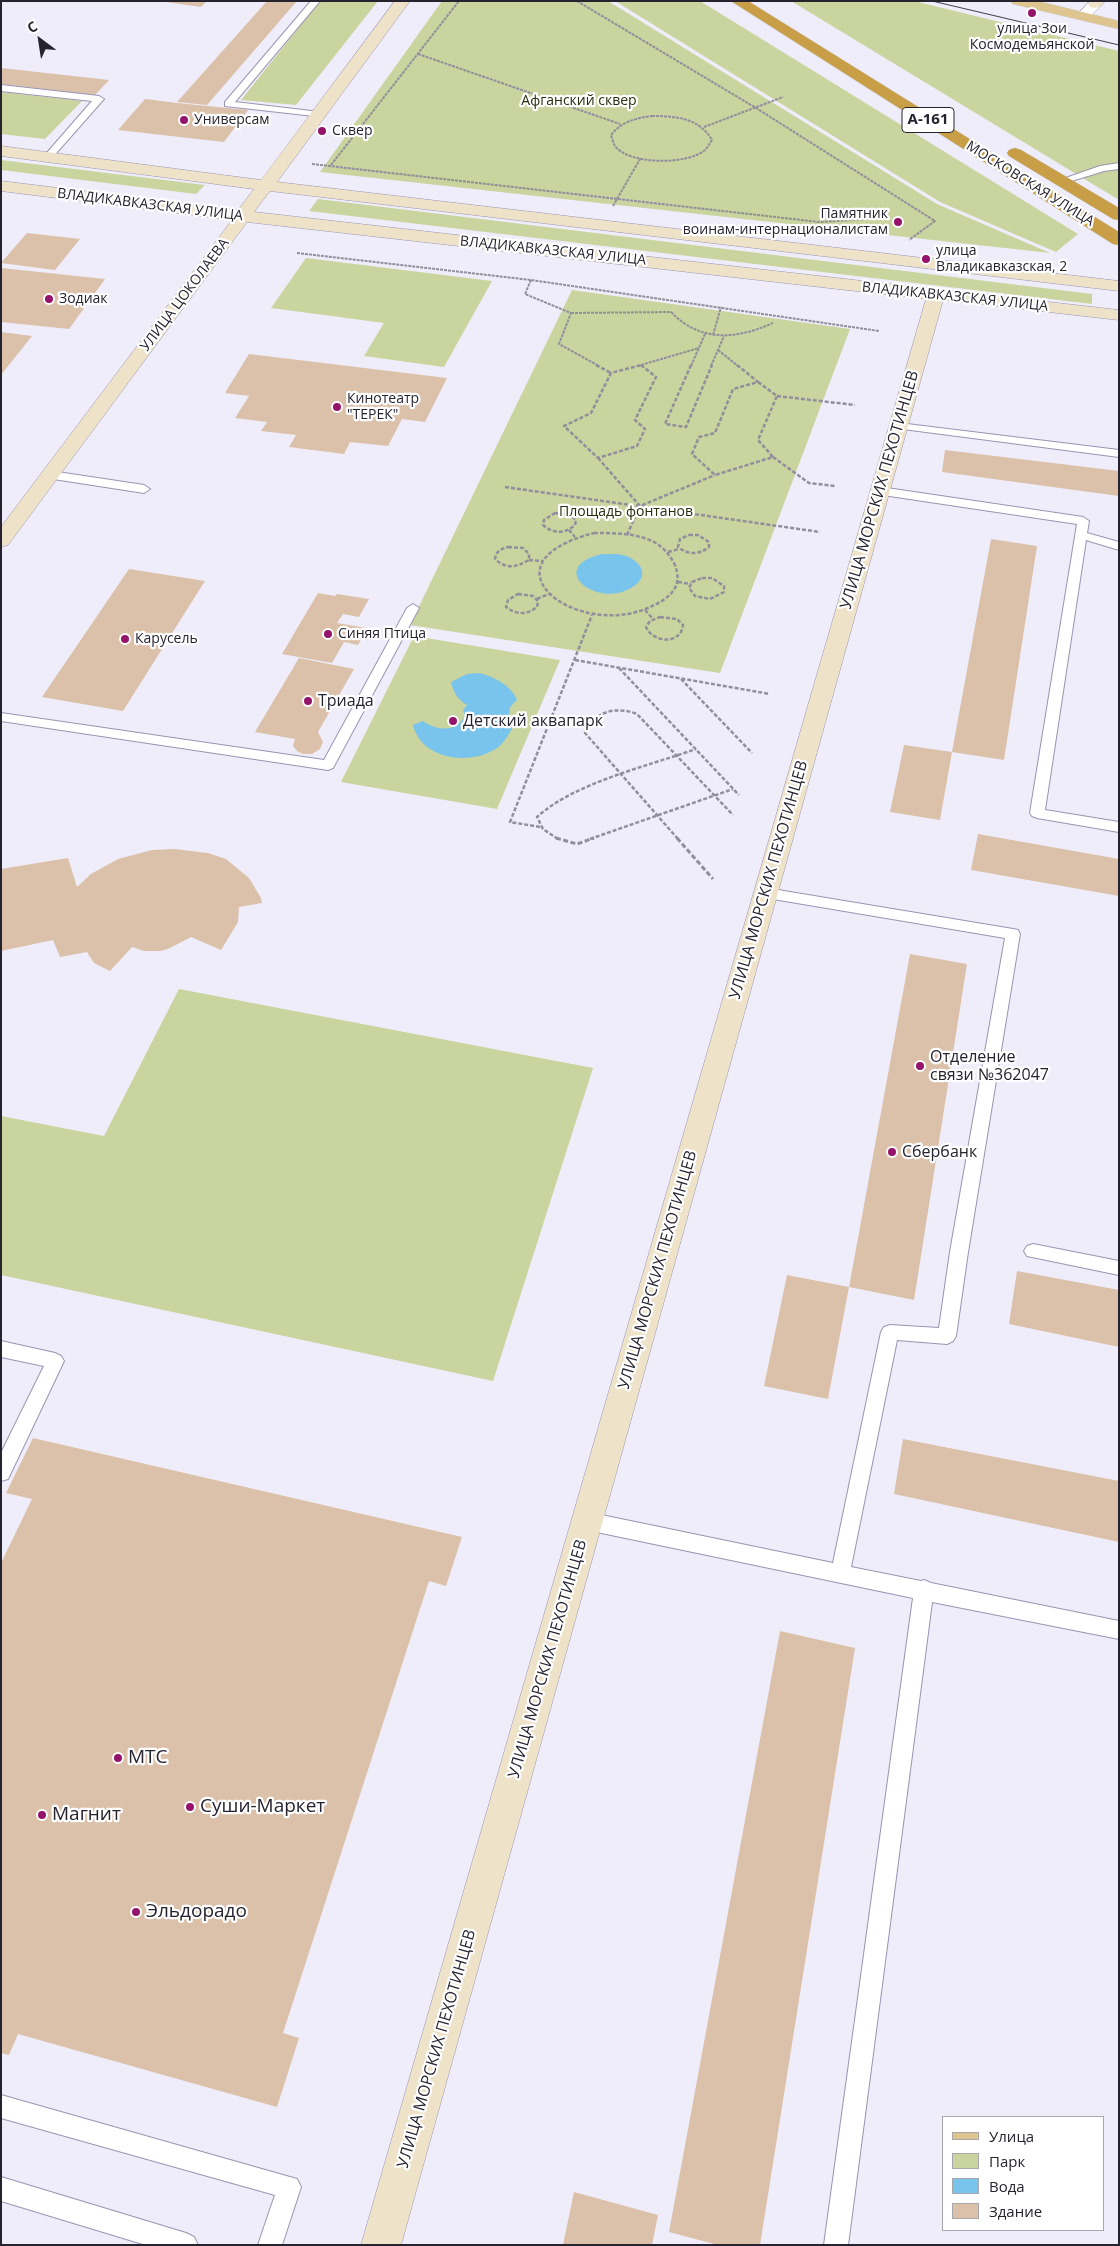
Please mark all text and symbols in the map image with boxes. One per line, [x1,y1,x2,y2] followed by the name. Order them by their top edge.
[1026,7,1038,19] marker: улица Зои Космодемьянской
[15,15,65,65] north arrow
[23,16,41,37] text: С
[970,21,1094,54] place label: улица Зои Космодемьянской
[521,93,637,109] park label: Афганский сквер
[902,108,954,132] road number: А-161
[194,112,270,128] place label: Универсам
[178,114,190,126] marker: Универсам
[332,123,373,139] place label: Сквер
[316,125,328,137] marker: Сквер
[963,138,1097,230] street label: МОСКОВСКАЯ УЛИЦА
[56,185,244,225] street label: ВЛАДИКАВКАЗСКАЯ УЛИЦА
[683,206,888,238] place label: Памятник воинам-интернационалистам
[892,216,904,228] marker: Памятник воинам-интернационалистам
[459,233,647,269] street label: ВЛАДИКАВКАЗСКАЯ УЛИЦА
[137,235,233,355] street label: УЛИЦА ЦОКОЛАЕВА
[936,243,1067,276] place label: улица Владикавказская, 2
[920,253,932,265] marker: улица Владикавказская, 2
[861,279,1049,315] street label: ВЛАДИКАВКАЗСКАЯ УЛИЦА
[59,291,108,307] place label: Зодиак
[43,293,55,305] marker: Зодиак
[837,369,923,611] street label: УЛИЦА МОРСКИХ ПЕХОТИНЦЕВ
[347,391,419,424] place label: Кинотеатр "ТЕРЕК"
[331,401,343,413] marker: Кинотеатр "ТЕРЕК"
[559,504,693,520] park label: Площадь фонтанов
[338,626,426,642] place label: Синяя Птица
[322,628,334,640] marker: Синяя Птица
[135,631,198,647] place label: Карусель
[119,633,131,645] marker: Карусель
[318,691,374,711] place label: Триада
[302,695,314,707] marker: Триада
[463,711,603,731] place label: Детский аквапарк
[447,715,459,727] marker: Детский аквапарк
[726,759,812,1001] street label: УЛИЦА МОРСКИХ ПЕХОТИНЦЕВ
[930,1047,1049,1085] place label: Отделение связи №362047
[914,1060,926,1072] marker: Отделение связи №362047
[902,1142,977,1162] place label: Сбербанк
[886,1146,898,1158] marker: Сбербанк
[615,1149,701,1391] street label: УЛИЦА МОРСКИХ ПЕХОТИНЦЕВ
[505,1538,591,1780] street label: УЛИЦА МОРСКИХ ПЕХОТИНЦЕВ
[128,1747,168,1769] place label: МТС
[112,1752,124,1764] marker: МТС
[200,1796,325,1818] place label: Суши-Маркет
[184,1801,196,1813] marker: Суши-Маркет
[52,1804,121,1826] place label: Магнит
[36,1809,48,1821] marker: Магнит
[146,1901,247,1923] place label: Эльдорадо
[130,1906,142,1918] marker: Эльдорадо
[394,1928,480,2170] street label: УЛИЦА МОРСКИХ ПЕХОТИНЦЕВ
[942,2116,1105,2231] legend
[989,2126,1034,2146] text: Улица
[989,2151,1025,2171] text: Парк
[989,2176,1025,2196] text: Вода
[989,2201,1042,2221] text: Здание

